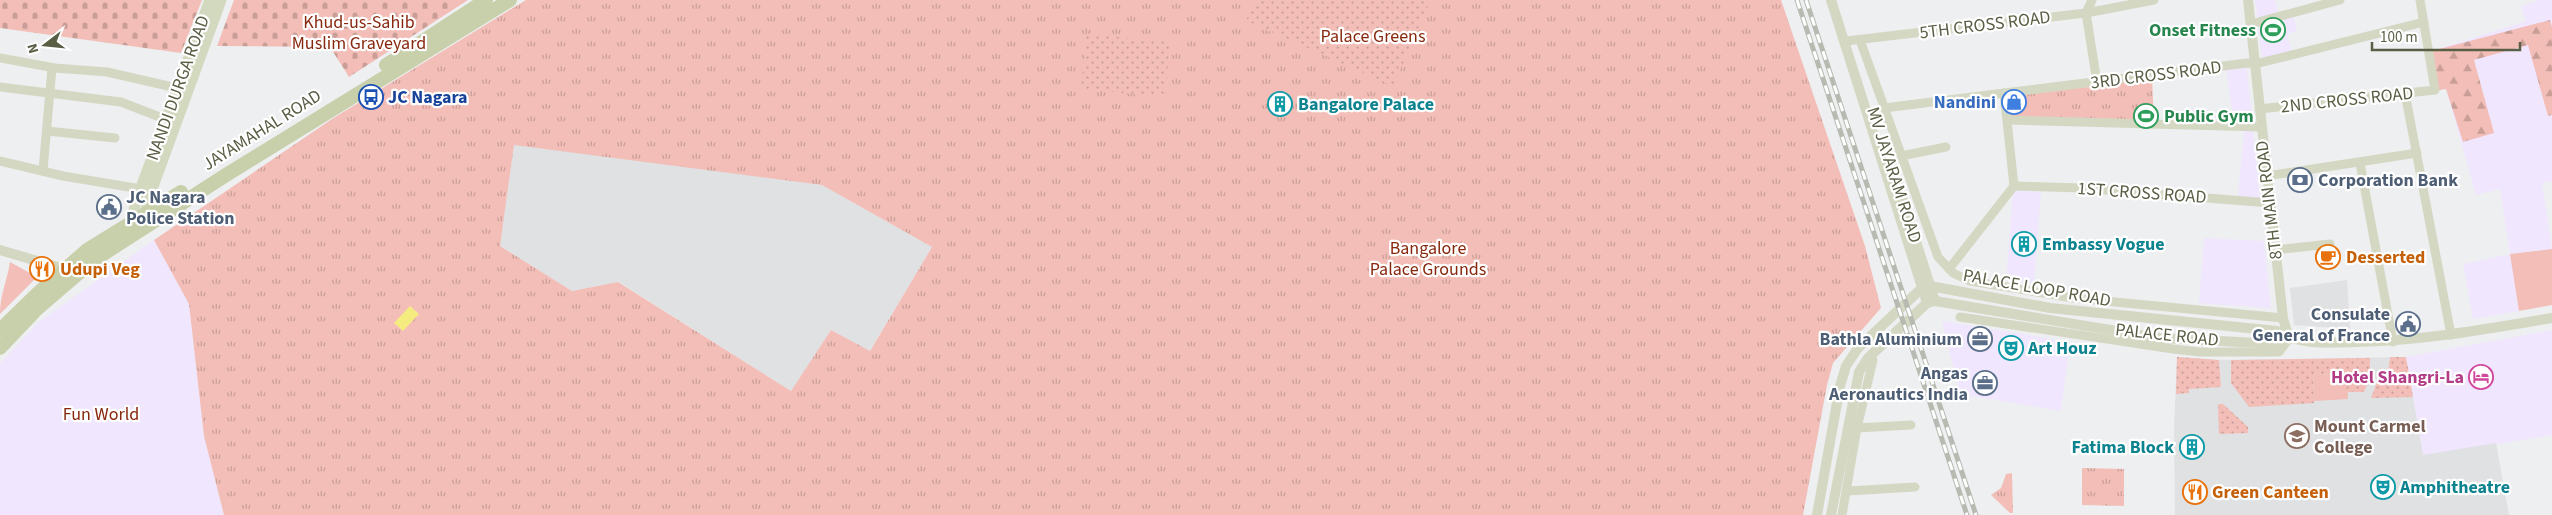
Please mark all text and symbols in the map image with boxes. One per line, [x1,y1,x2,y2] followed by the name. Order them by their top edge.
[1918,5,2052,45] street label: 5TH CROSS ROAD
[292,10,426,56] park label: Khud-us-Sahib Muslim Graveyard
[140,12,216,164] street label: NANDI DURGA ROAD
[2260,17,2286,43] sports icon: Onset Fitness
[2149,18,2256,43] place label: Onset Fitness
[20,20,70,70] north arrow
[2372,20,2520,52] scale bar
[1321,24,1425,49] park label: Palace Greens
[2380,27,2418,48] text: 100 m
[23,41,44,56] text: N
[2089,55,2223,95] street label: 3RD CROSS ROAD
[2279,81,2415,119] street label: 2ND CROSS ROAD
[198,83,326,177] street label: JAYAMAHAL ROAD
[358,84,384,110] bus stop icon: JC Nagara
[388,85,468,110] place label: JC Nagara
[2001,89,2027,115] shop icon: Nandini
[1934,90,1996,115] place label: Nandini
[1267,91,1293,117] building icon: Bangalore Palace
[1298,92,1434,117] place label: Bangalore Palace
[2133,103,2159,129] sports icon: Public Gym
[1860,104,1928,246] street label: MV JAYARAM ROAD
[2164,104,2254,129] place label: Public Gym
[2249,139,2289,261] street label: 8TH MAIN ROAD
[2287,167,2313,193] bank icon: Corporation Bank
[2318,168,2458,193] place label: Corporation Bank
[2077,176,2207,210] street label: 1ST CROSS ROAD
[126,185,235,231] place label: JC Nagara Police Station
[96,194,122,220] public building icon: JC Nagara Police Station
[2011,231,2037,257] building icon: Embassy Vogue
[2042,232,2165,257] place label: Embassy Vogue
[1370,236,1486,282] park label: Bangalore Palace Grounds
[2315,244,2341,270] cafe icon: Desserted
[2346,245,2425,270] place label: Desserted
[29,256,55,282] restaurant icon: Udupi Veg
[60,257,140,282] place label: Udupi Veg
[1961,263,2113,313] street label: PALACE LOOP ROAD
[2252,302,2390,348] place label: Consulate General of France
[2395,311,2421,337] public building icon: Consulate General of France
[2114,317,2220,353] street label: PALACE ROAD
[1967,326,1993,352] office icon: Bathla Aluminium
[1820,327,1962,352] place label: Bathla Aluminium
[1998,335,2024,361] theatre icon: Art Houz
[2027,336,2097,361] place label: Art Houz
[1828,361,1968,407] place label: Angas Aeronautics India
[2468,364,2494,390] hotel icon: Hotel Shangri-La
[2331,365,2464,390] place label: Hotel Shangri-La
[1972,370,1998,396] office icon: Angas Aeronautics India
[63,402,139,427] park label: Fun World
[2314,414,2426,460] place label: Mount Carmel College
[2284,423,2310,449] school or university icon: Mount Carmel College
[2179,434,2205,460] building icon: Fatima Block
[2071,435,2174,460] place label: Fatima Block
[2370,474,2396,500] theatre icon: Amphitheatre
[2399,475,2510,500] place label: Amphitheatre
[2182,479,2208,505] restaurant icon: Green Canteen
[2212,480,2329,505] place label: Green Canteen

